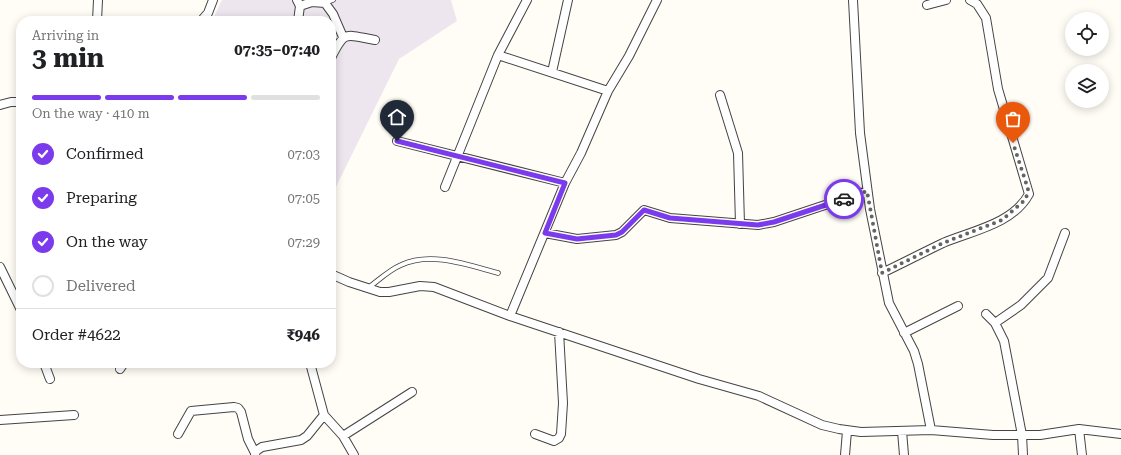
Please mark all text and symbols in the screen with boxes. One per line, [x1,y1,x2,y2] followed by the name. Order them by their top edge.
[1065,12,1109,108] map controls
[1065,12,1109,56] button: locate
[32,28,99,43] text: Arriving in
[234,41,320,59] text: 07:35–07:40
[32,43,104,73] text: 3 min
[1065,64,1109,108] button: layers
[380,100,414,141] pin
[996,102,1030,143] pin
[32,106,149,121] text: On the way · 410 m
[386,106,408,128] icon: home
[1002,108,1024,130] icon: bag
[32,143,54,165] icon: check
[66,145,144,163] text: Confirmed
[288,147,320,162] text: 07:03
[824,179,864,219] courier
[32,187,54,209] icon: check
[833,188,855,210] icon: car
[66,189,137,207] text: Preparing
[288,191,320,206] text: 07:05
[32,231,54,253] icon: check
[66,233,148,251] text: On the way
[288,235,320,250] text: 07:29
[66,277,136,295] text: Delivered
[32,326,121,344] text: Order #4622
[286,326,320,344] text: ₹946

